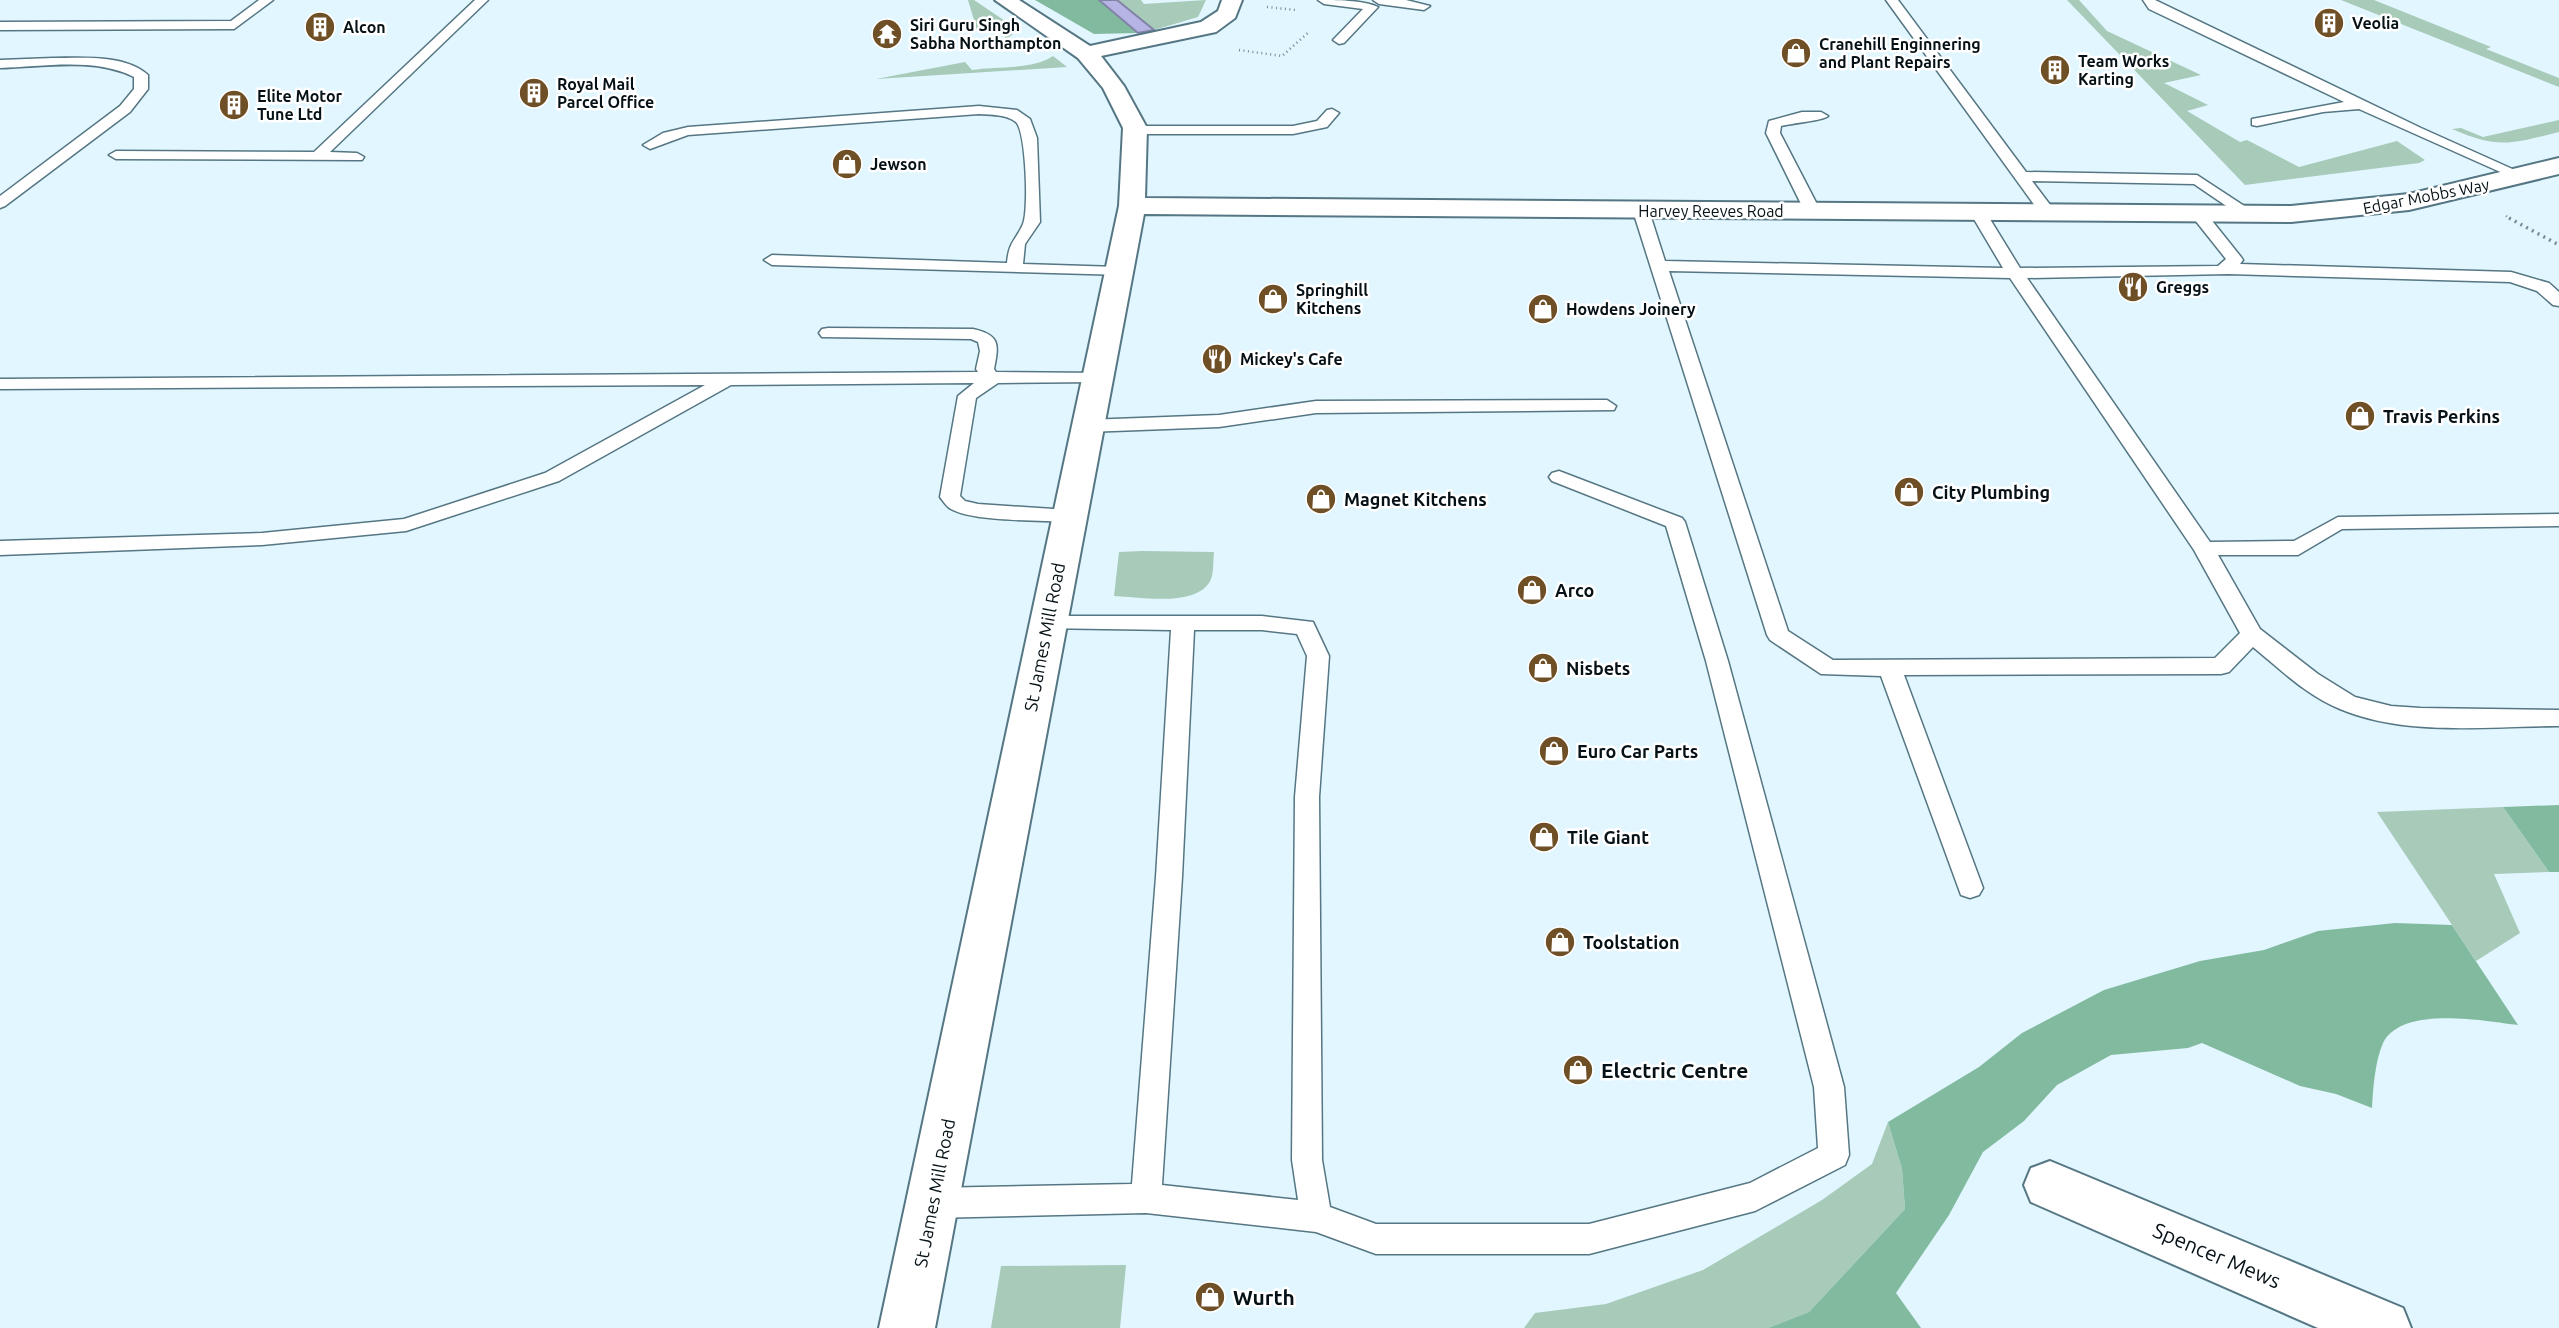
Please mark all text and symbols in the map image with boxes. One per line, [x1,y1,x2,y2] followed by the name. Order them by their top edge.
[2312,6,2346,40] building icon: Veolia
[303,10,337,44] building icon: Alcon
[2352,14,2399,32] place label: Veolia
[910,16,1061,52] place label: Siri Guru Singh Sabha Northampton
[870,17,904,51] temple icon: Siri Guru Singh Sabha Northampton
[343,18,386,36] place label: Alcon
[1819,35,1981,71] place label: Cranehill Enginnering and Plant Repairs
[1779,36,1813,70] shop icon: Cranehill Enginnering and Plant Repairs
[2078,52,2169,88] place label: Team Works Karting
[2038,53,2072,87] building icon: Team Works Karting
[557,75,654,111] place label: Royal Mail Parcel Office
[517,76,551,110] building icon: Royal Mail Parcel Office
[257,87,343,123] place label: Elite Motor Tune Ltd
[217,88,251,122] building icon: Elite Motor Tune Ltd
[830,147,864,181] shop icon: Jewson
[870,155,927,173] place label: Jewson
[2361,175,2491,217] street label: Edgar Mobbs Way
[1638,202,1784,220] street label: Harvey Reeves Road
[2116,270,2150,304] restaurant icon: Greggs
[2156,278,2209,296] place label: Greggs
[1296,281,1368,317] place label: Springhill Kitchens
[1256,282,1290,316] shop icon: Springhill Kitchens
[1526,292,1560,326] shop icon: Howdens Joinery
[1566,300,1696,318] place label: Howdens Joinery
[1200,342,1234,376] restaurant icon: Mickey's Cafe
[1240,350,1343,368] place label: Mickey's Cafe
[2343,399,2377,433] shop icon: Travis Perkins
[2383,406,2500,426] place label: Travis Perkins
[1892,475,1926,509] shop icon: City Plumbing
[1304,482,1338,516] shop icon: Magnet Kitchens
[1932,482,2050,502] place label: City Plumbing
[1344,489,1487,509] place label: Magnet Kitchens
[1020,561,1068,713] street label: St James Mill Road
[1515,573,1549,607] shop icon: Arco
[1555,580,1594,600] place label: Arco
[1526,651,1560,685] shop icon: Nisbets
[1566,658,1630,678] place label: Nisbets
[1537,734,1571,768] shop icon: Euro Car Parts
[1577,741,1698,761] place label: Euro Car Parts
[1527,820,1561,854] shop icon: Tile Giant
[1567,827,1649,847] place label: Tile Giant
[1543,925,1577,959] shop icon: Toolstation
[1583,932,1680,952] place label: Toolstation
[1561,1053,1595,1087] shop icon: Electric Centre
[1601,1058,1748,1082] place label: Electric Centre
[910,1117,958,1269] street label: St James Mill Road
[2150,1217,2284,1293] street label: Spencer Mews
[1193,1280,1227,1314] shop icon: Wurth
[1233,1285,1295,1309] place label: Wurth

